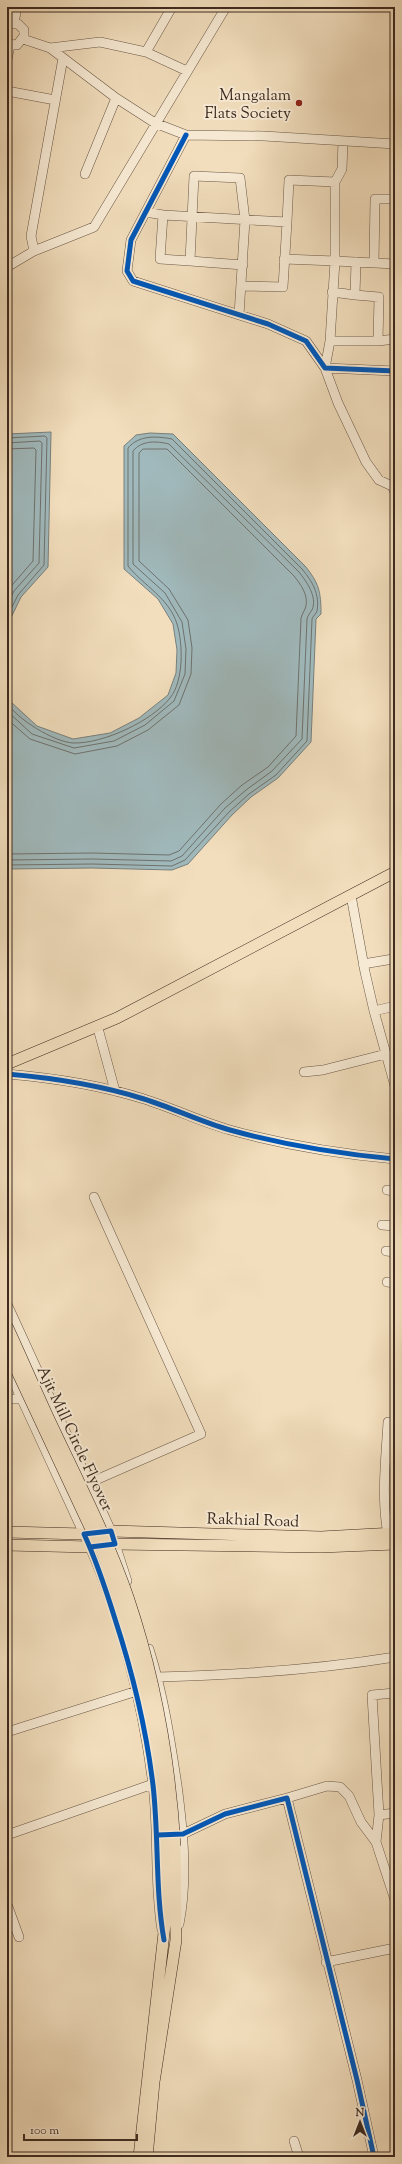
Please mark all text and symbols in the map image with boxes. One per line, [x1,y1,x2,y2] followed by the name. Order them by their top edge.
[204,85,291,126] place label: Mangalam Flats Society
[294,98,304,108] marker: Mangalam Flats Society
[30,1363,118,1516] street label: Ajit Mill Circle Flyover
[206,1508,300,1535] street label: Rakhial Road
[340,2102,380,2142] north arrow
[355,2105,365,2121] text: N
[24,2116,137,2142] scale bar
[30,2122,59,2140] text: 100 m

